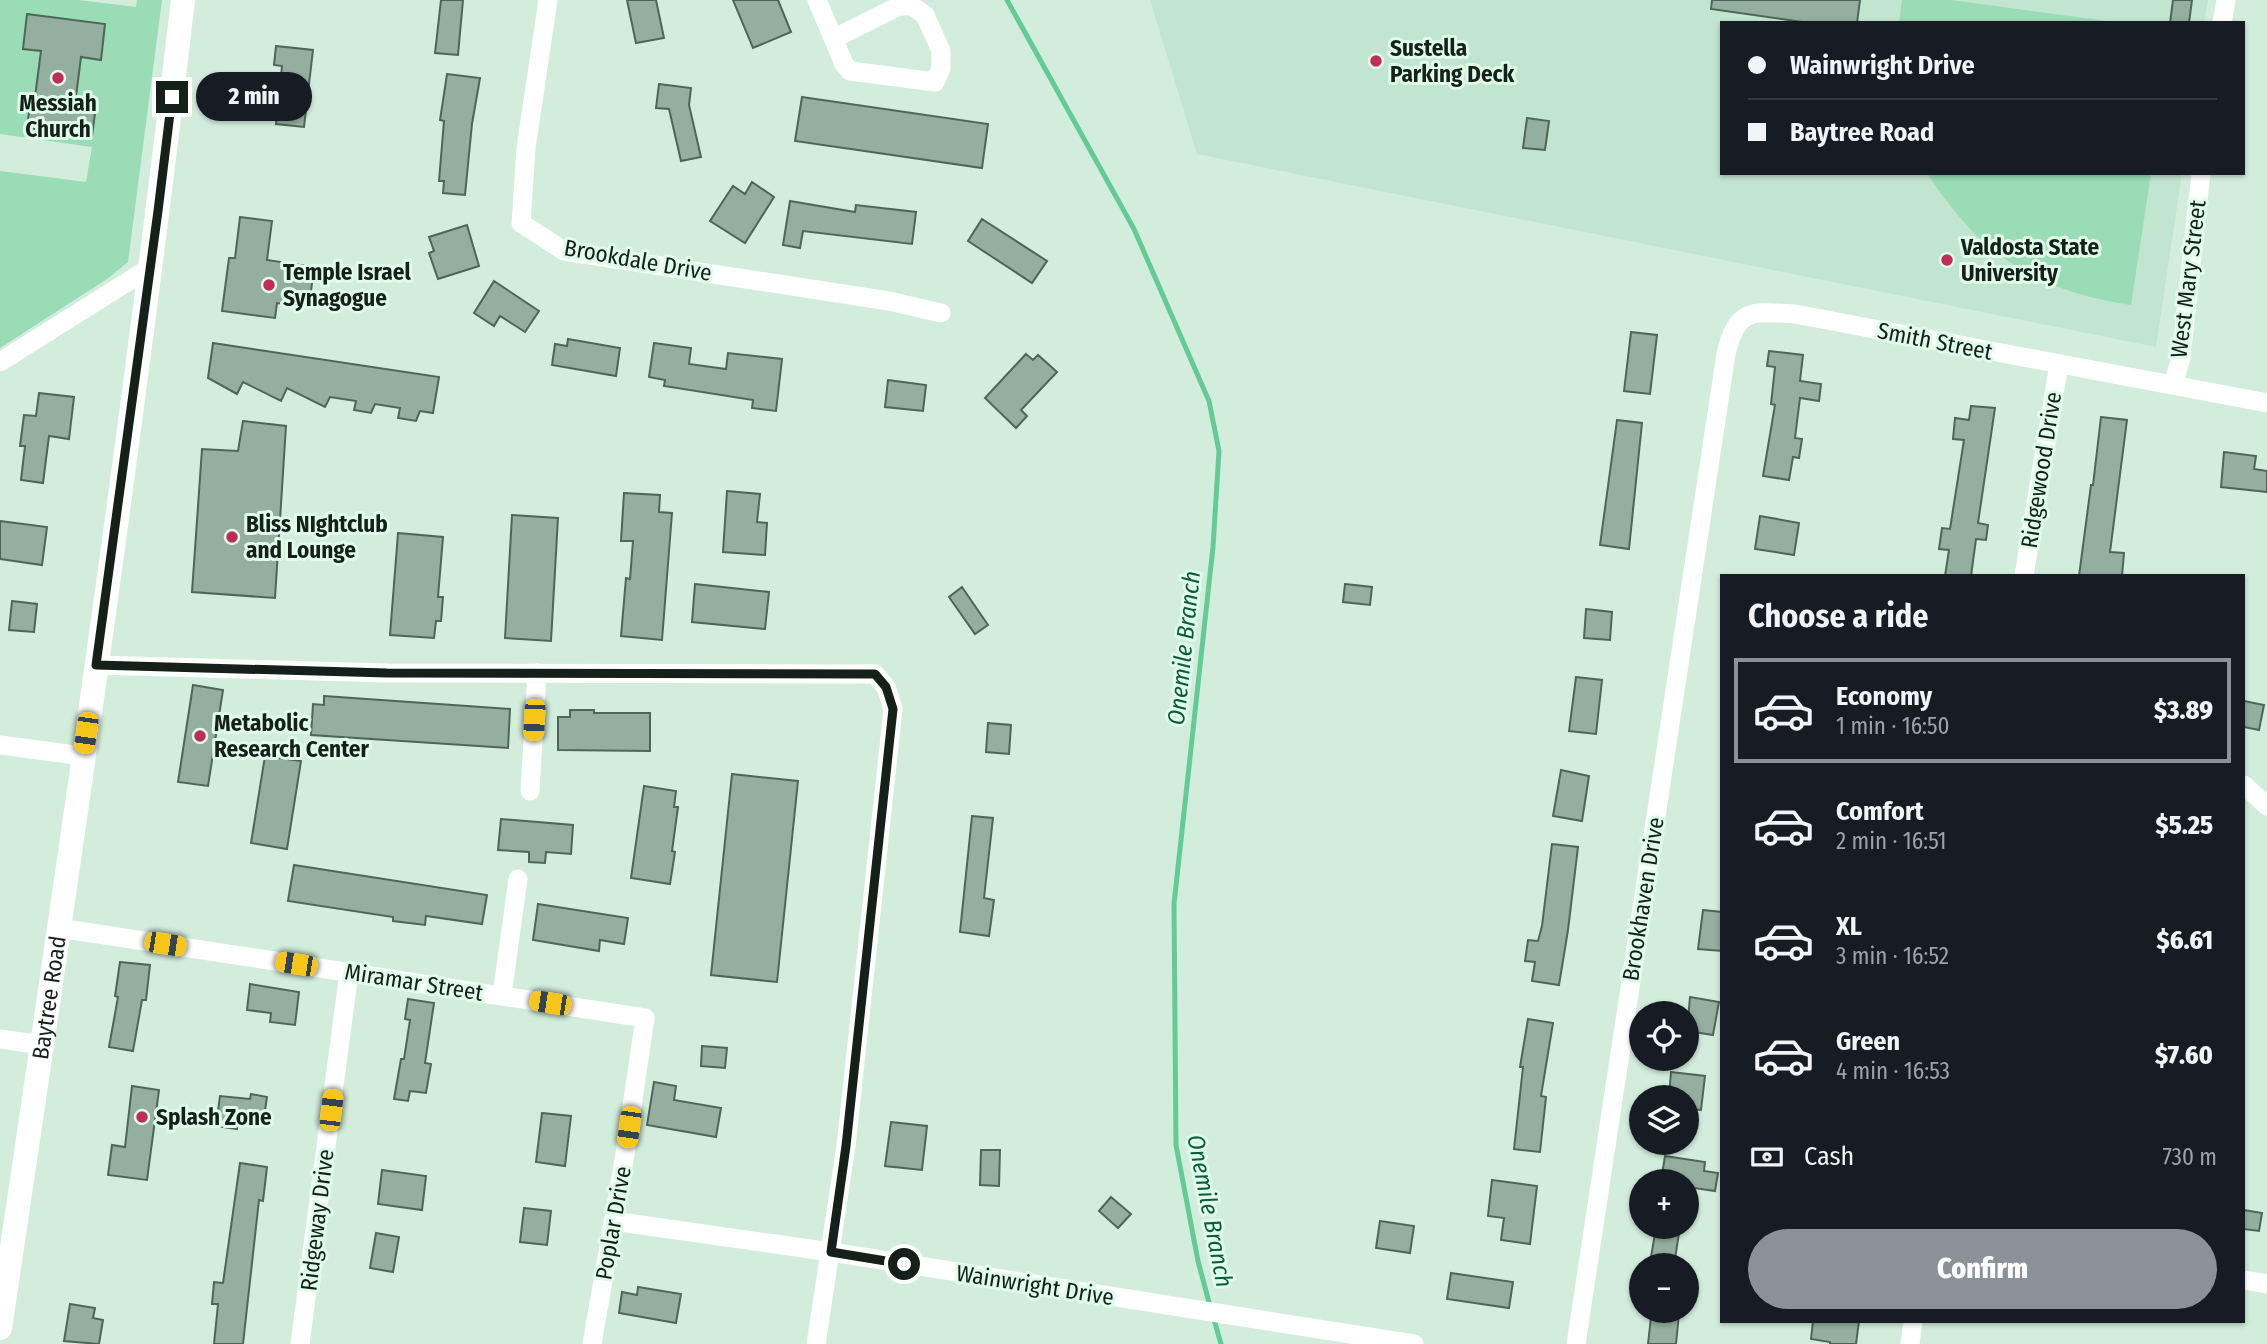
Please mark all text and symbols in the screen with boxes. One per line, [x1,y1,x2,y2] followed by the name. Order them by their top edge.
[1390,34,1515,88] place label: Sustella Parking Deck
[1790,50,1975,81] text: Wainwright Drive
[1368,53,1384,69] marker: Sustella Parking Deck
[50,70,66,86] marker: Messiah Church
[196,72,312,122] callout: 2 min
[156,81,188,113] route end
[229,82,279,110] text: 2 min
[19,89,97,143] place label: Messiah Church
[1790,117,1934,148] text: Baytree Road
[2164,198,2212,360] street label: West Mary Street
[562,233,714,287] street label: Brookdale Drive
[1960,233,2099,287] place label: Valdosta State University
[1939,252,1955,268] marker: Valdosta State University
[283,258,411,312] place label: Temple Israel Synagogue
[261,277,277,293] marker: Temple Israel Synagogue
[1875,316,1995,366] street label: Smith Street
[2015,390,2067,550] street label: Ridgewood Drive
[246,510,388,564] place label: Bliss NIghtclub and Lounge
[224,529,240,545] marker: Bliss NIghtclub and Lounge
[1162,570,1206,726] water label: Onemile Branch
[1748,597,1929,635] text: Choose a ride
[1752,679,1815,742] icon: car
[1836,681,1932,712] text: Economy
[2154,695,2213,726] text: $3.89
[523,698,546,742] car
[214,709,370,763] place label: Metabolic Research Center
[73,711,100,755] car
[1836,712,1950,740] text: 1 min · 16:50
[192,728,208,744] marker: Metabolic Research Center
[1752,794,1815,857] icon: car
[1836,796,1924,827] text: Comfort
[2156,810,2213,841] text: $5.25
[1616,815,1670,983] street label: Brookhaven Drive
[1836,827,1947,855] text: 2 min · 16:51
[1752,909,1815,972] icon: car
[1836,911,1862,942] text: XL
[2157,925,2213,956] text: $6.61
[143,930,188,958] car
[26,934,72,1061] street label: Baytree Road
[1836,942,1949,970] text: 3 min · 16:52
[274,950,319,978] car
[343,957,486,1007] street label: Miramar Street
[528,989,573,1017] car
[1629,1001,1699,1323] map controls
[1629,1001,1699,1071] button: locate
[1752,1024,1815,1087] icon: car
[1836,1026,1900,1057] text: Green
[2155,1040,2213,1071] text: $7.60
[1836,1057,1950,1085] text: 4 min · 16:53
[1629,1085,1699,1155] button: layers
[319,1088,344,1132] car
[156,1103,272,1131] place label: Splash Zone
[616,1105,643,1149] car
[134,1109,150,1125] marker: Splash Zone
[1181,1132,1239,1290] water label: Onemile Branch
[1748,1138,1786,1176] icon: cash
[1804,1141,1854,1172] text: Cash
[2162,1143,2217,1171] text: 730 m
[294,1148,340,1292] street label: Ridgeway Drive
[589,1164,637,1282] street label: Poplar Drive
[1629,1169,1699,1239] button: +
[1748,1229,2217,1309] button: Confirm
[888,1248,920,1280] route start
[1629,1253,1699,1323] button: −
[954,1259,1116,1311] street label: Wainwright Drive

